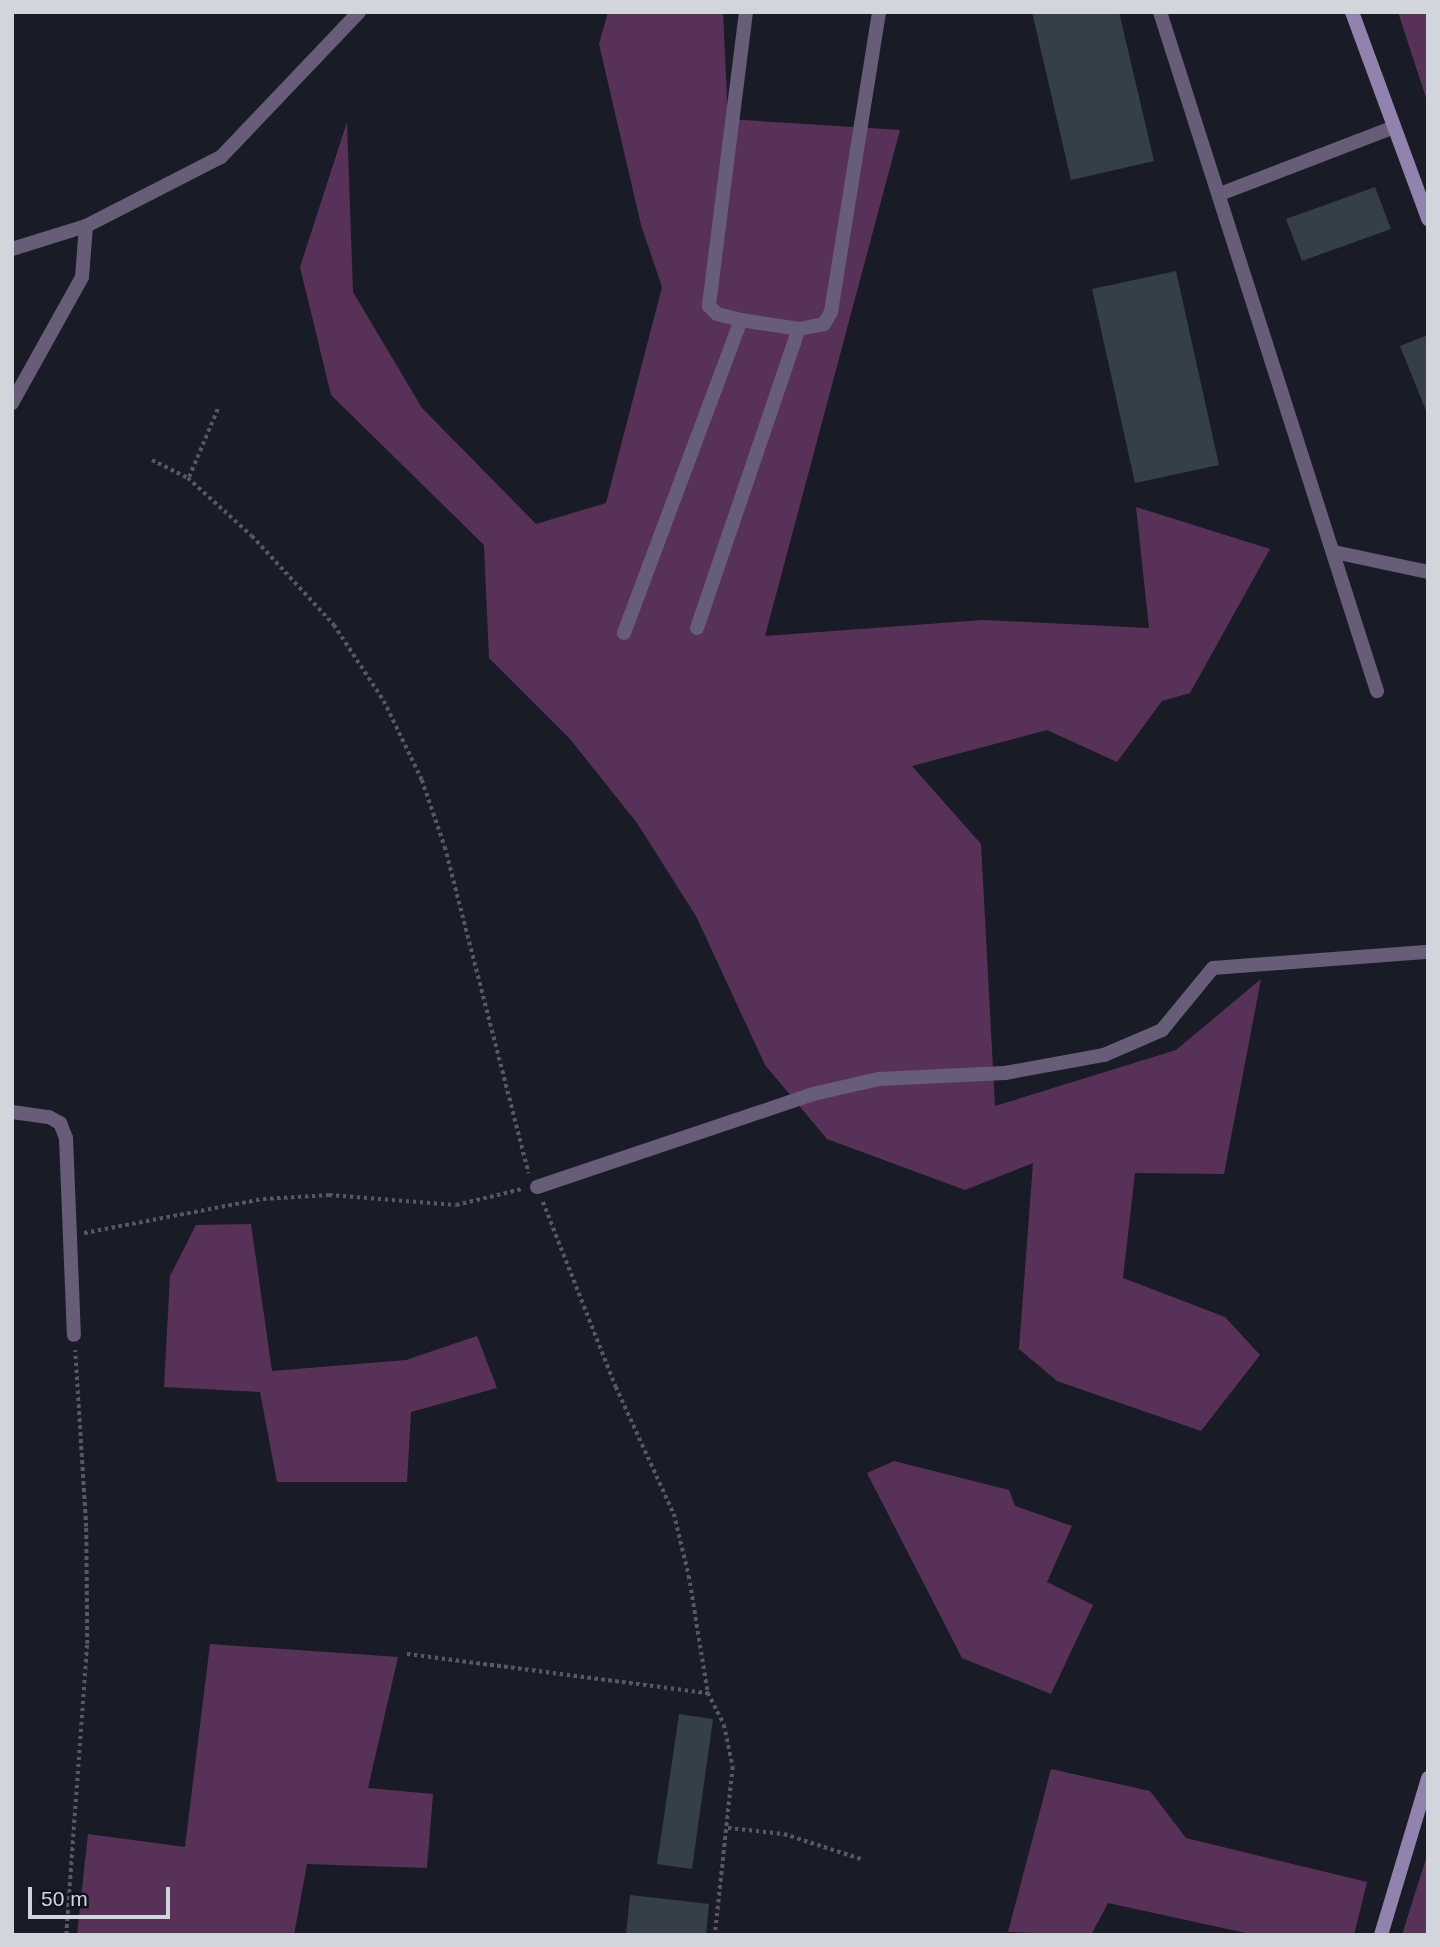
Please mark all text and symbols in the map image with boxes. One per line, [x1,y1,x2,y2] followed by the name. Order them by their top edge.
[32,1874,173,1918] scale bar
[41,1887,88,1910] text: 50 m

